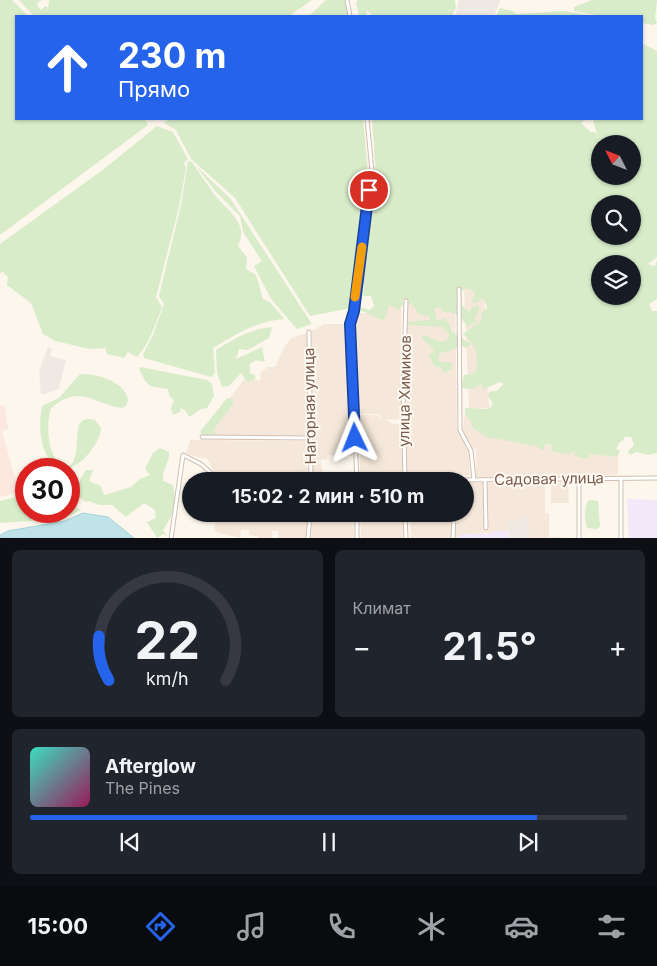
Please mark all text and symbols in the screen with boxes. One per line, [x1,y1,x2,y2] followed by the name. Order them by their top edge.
[118,34,226,76] text: 230 m
[35,35,100,100] icon: ahead
[118,76,190,102] text: Прямо
[591,135,641,185] north arrow
[591,135,641,305] map controls
[348,169,390,211] pin
[355,176,383,204] icon: arrive
[591,195,641,245] button: search
[591,255,641,305] button: layers
[394,335,415,447] street label: улица Химиков
[299,348,320,464] street label: Нагорная улица
[328,411,380,463] position arrow
[15,458,80,523] speed limit sign: 30
[494,468,604,489] street label: Садовая улица
[232,485,424,508] text: 15:02 · 2 мин · 510 m
[353,598,411,618] text: Климат
[134,609,200,672] text: 22
[443,623,537,669] text: 21.5°
[353,630,371,664] text: −
[608,630,627,664] text: +
[146,668,188,689] text: km/h
[105,755,196,778] text: Afterglow
[105,778,180,798] text: The Pines
[116,828,144,856] icon: previous
[315,828,343,856] icon: pause
[514,828,542,856] icon: next
[143,909,178,944] icon: directions
[234,909,269,944] icon: music
[324,909,359,944] icon: phone
[414,909,449,944] icon: climate
[504,909,539,944] icon: car
[594,909,629,944] icon: filters
[28,913,88,939] text: 15:00

